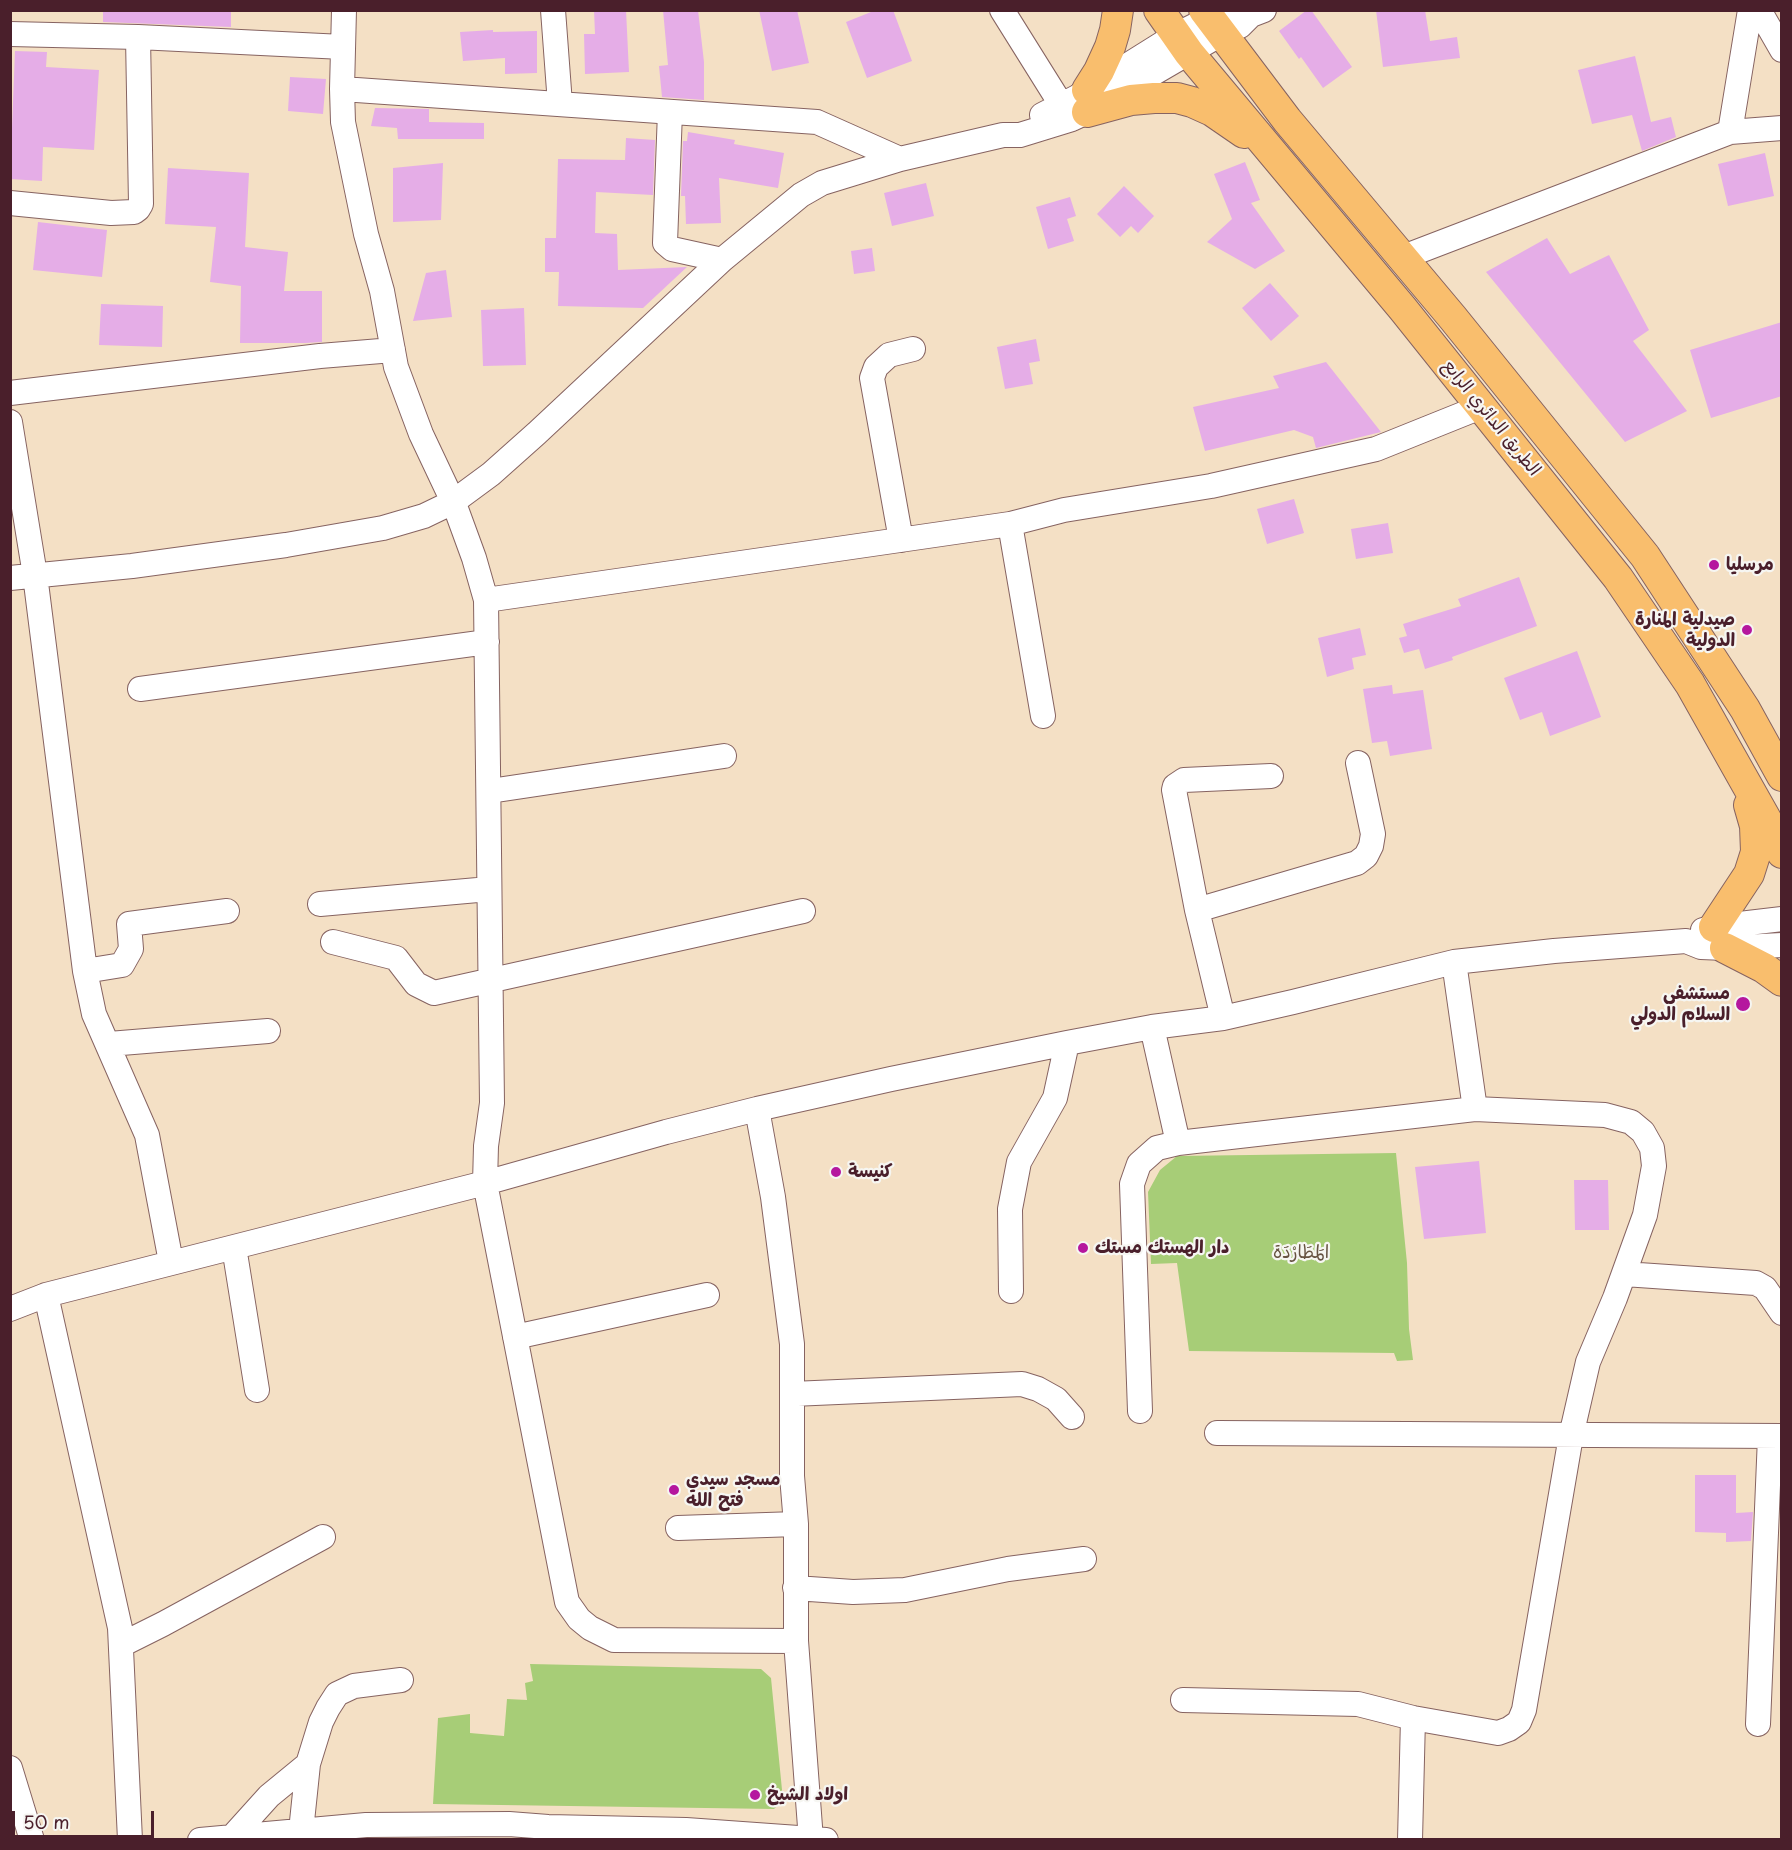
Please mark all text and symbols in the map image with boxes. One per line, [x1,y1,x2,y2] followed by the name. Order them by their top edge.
[1437,355,1545,481] street label: الطريق الدائري الرابع
[1726,554,1774,576] place label: مرسليا
[1707,558,1721,572] marker: مرسليا
[1635,609,1735,652] place label: صيدلية المنارة الدولية
[1740,623,1754,637] marker: صيدلية المنارة الدولية
[1630,983,1730,1026] place label: مستشفي السلام الدولي
[1734,995,1752,1013] marker: مستشفي السلام الدولي
[848,1161,893,1183] place label: كنيسة
[829,1165,843,1179] marker: كنيسة
[1095,1237,1229,1259] place label: دار الهستك مستك
[1076,1241,1090,1255] marker: دار الهستك مستك
[1273,1242,1329,1264] park label: المَطَارْدَة
[686,1469,781,1512] place label: مسجد سيدي فتح الله
[667,1483,681,1497] marker: مسجد سيدي فتح الله
[767,1784,848,1806] place label: اولاد الشيخ
[748,1788,762,1802] marker: اولاد الشيخ
[15,1799,158,1837] scale bar
[23,1808,70,1835] text: 50 m

